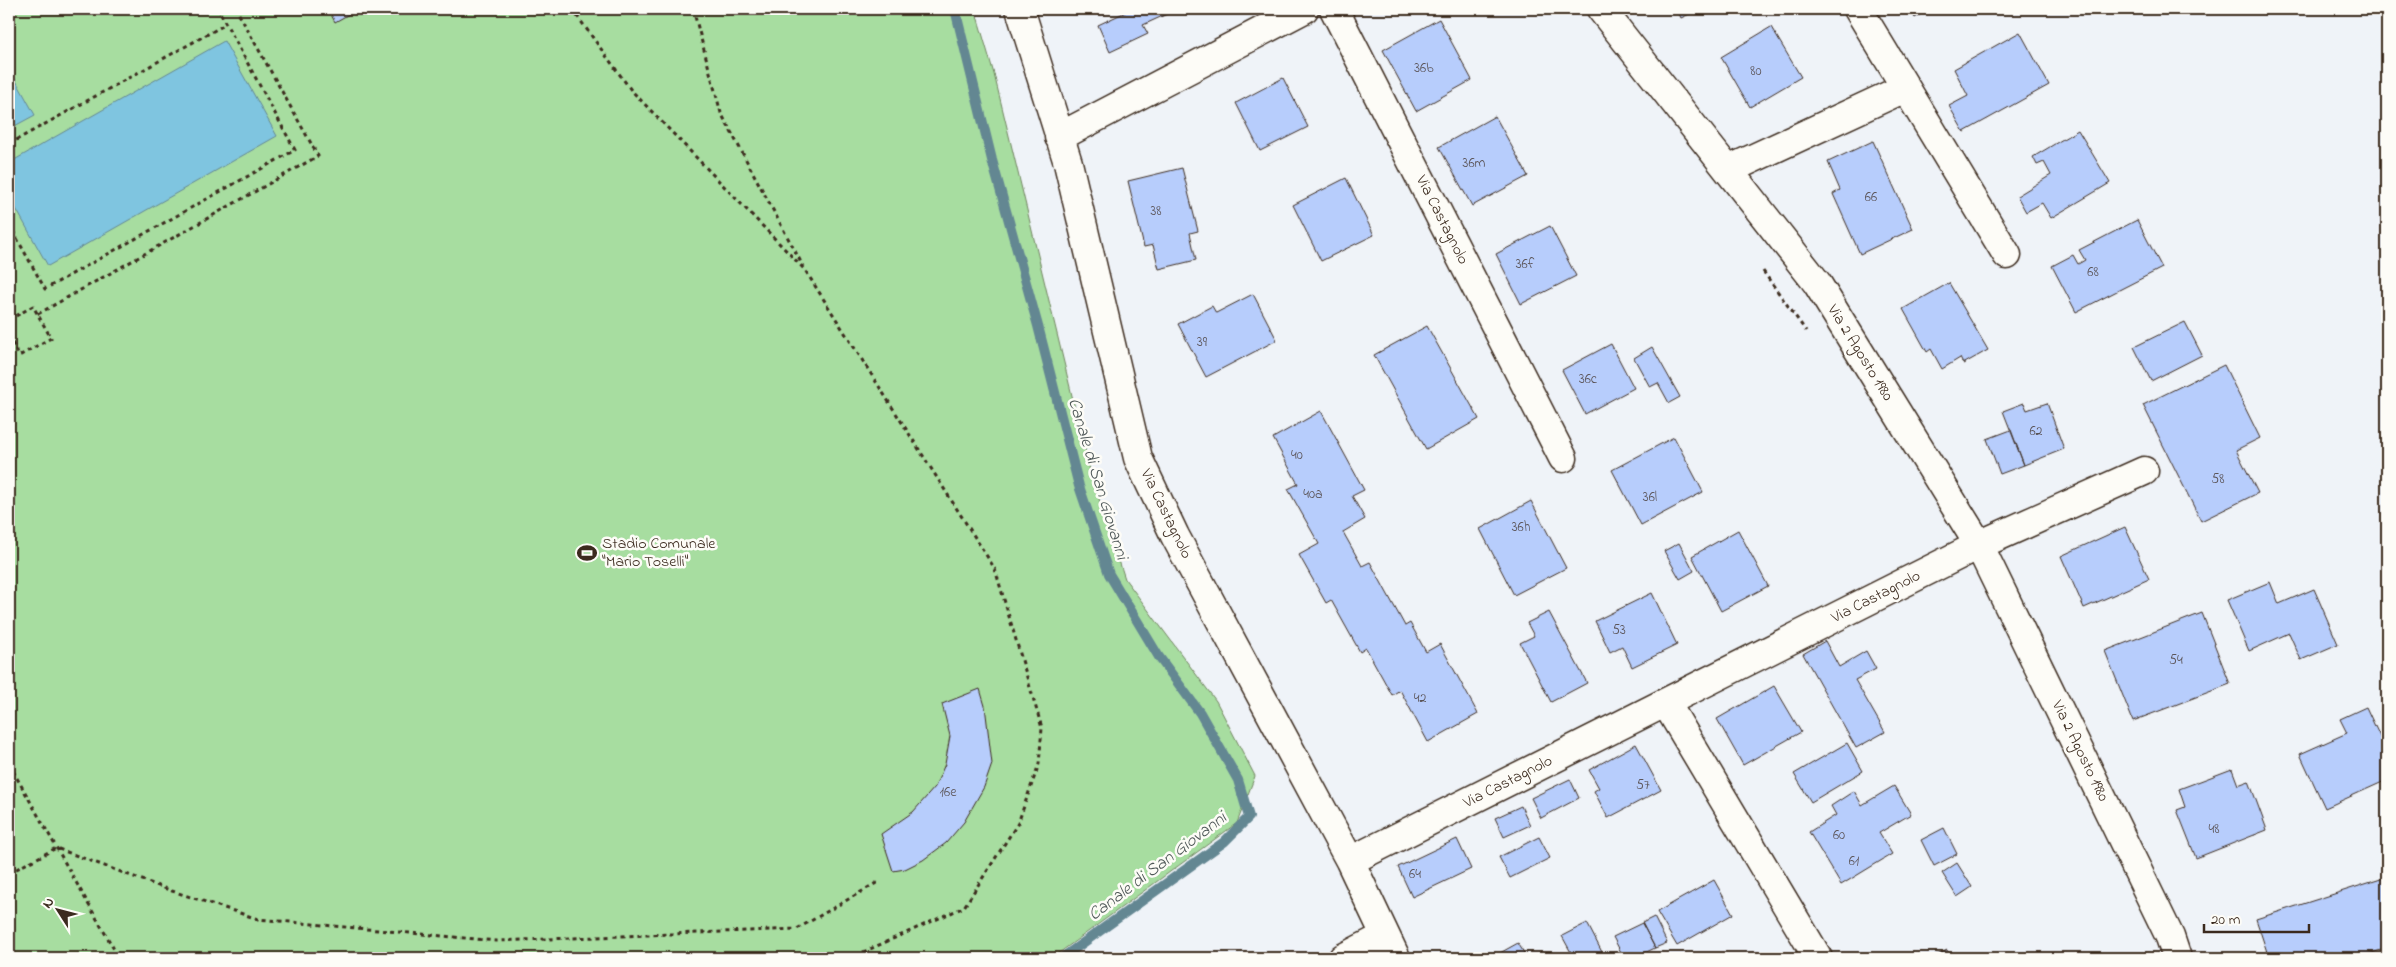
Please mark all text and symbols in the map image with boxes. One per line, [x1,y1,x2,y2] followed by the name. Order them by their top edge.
[1414,58,1434,79] house number: 36b
[1750,61,1762,82] house number: 80
[1463,153,1486,174] house number: 36m
[1409,170,1475,269] street label: Via Castagnolo
[1865,187,1877,208] house number: 66
[1150,201,1162,222] house number: 38
[1516,254,1535,275] house number: 36f
[2087,262,2099,283] house number: 68
[1820,299,1899,406] street label: Via 2 Agosto 1980
[1197,332,1208,353] house number: 39
[1579,369,1598,390] house number: 36c
[1060,395,1134,565] water label: Canale di San Giovanni
[2029,421,2043,442] house number: 62
[1291,445,1303,466] house number: 40
[1133,464,1198,563] street label: Via Castagnolo
[2211,469,2225,490] house number: 58
[1303,484,1323,505] house number: 40a
[1643,487,1657,508] house number: 36l
[1512,517,1530,538] house number: 36h
[602,532,716,574] place label: Stadio Comunale "Mario Toselli"
[576,542,598,564] sports icon: Stadio Comunale "Mario Toselli"
[1826,564,1925,630] street label: Via Castagnolo
[1612,620,1626,641] house number: 53
[2169,650,2183,671] house number: 54
[1414,688,1426,709] house number: 42
[2045,695,2115,806] street label: Via 2 Agosto 1980
[1458,749,1557,815] street label: Via Castagnolo
[1636,775,1650,796] house number: 57
[940,782,957,803] house number: 16e
[1083,805,1234,928] water label: Canale di San Giovanni
[2208,819,2220,840] house number: 48
[1833,825,1845,846] house number: 60
[1849,851,1860,872] house number: 61
[1409,864,1421,885] house number: 64
[32,884,82,934] north arrow
[37,893,60,913] text: N
[2204,902,2308,934] scale bar
[2211,909,2241,931] text: 20 m

